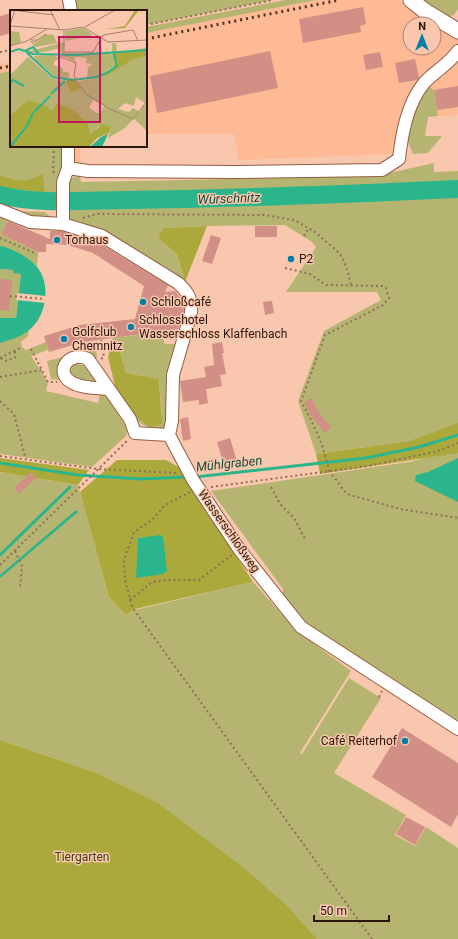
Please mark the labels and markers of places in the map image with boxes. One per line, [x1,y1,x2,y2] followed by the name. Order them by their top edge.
[65,233,108,247] place label: Torhaus
[52,235,62,245] marker: Torhaus
[299,252,314,266] place label: P2
[286,254,296,264] marker: P2
[151,295,211,309] place label: Schloßcafé
[138,297,148,307] marker: Schloßcafé
[139,313,287,341] place label: Schlosshotel Wasserschloss Klaffenbach
[126,322,136,332] marker: Schlosshotel Wasserschloss Klaffenbach
[72,325,123,353] place label: Golfclub Chemnitz
[59,334,69,344] marker: Golfclub Chemnitz
[321,734,398,748] place label: Café Reiterhof
[400,736,410,746] marker: Café Reiterhof

